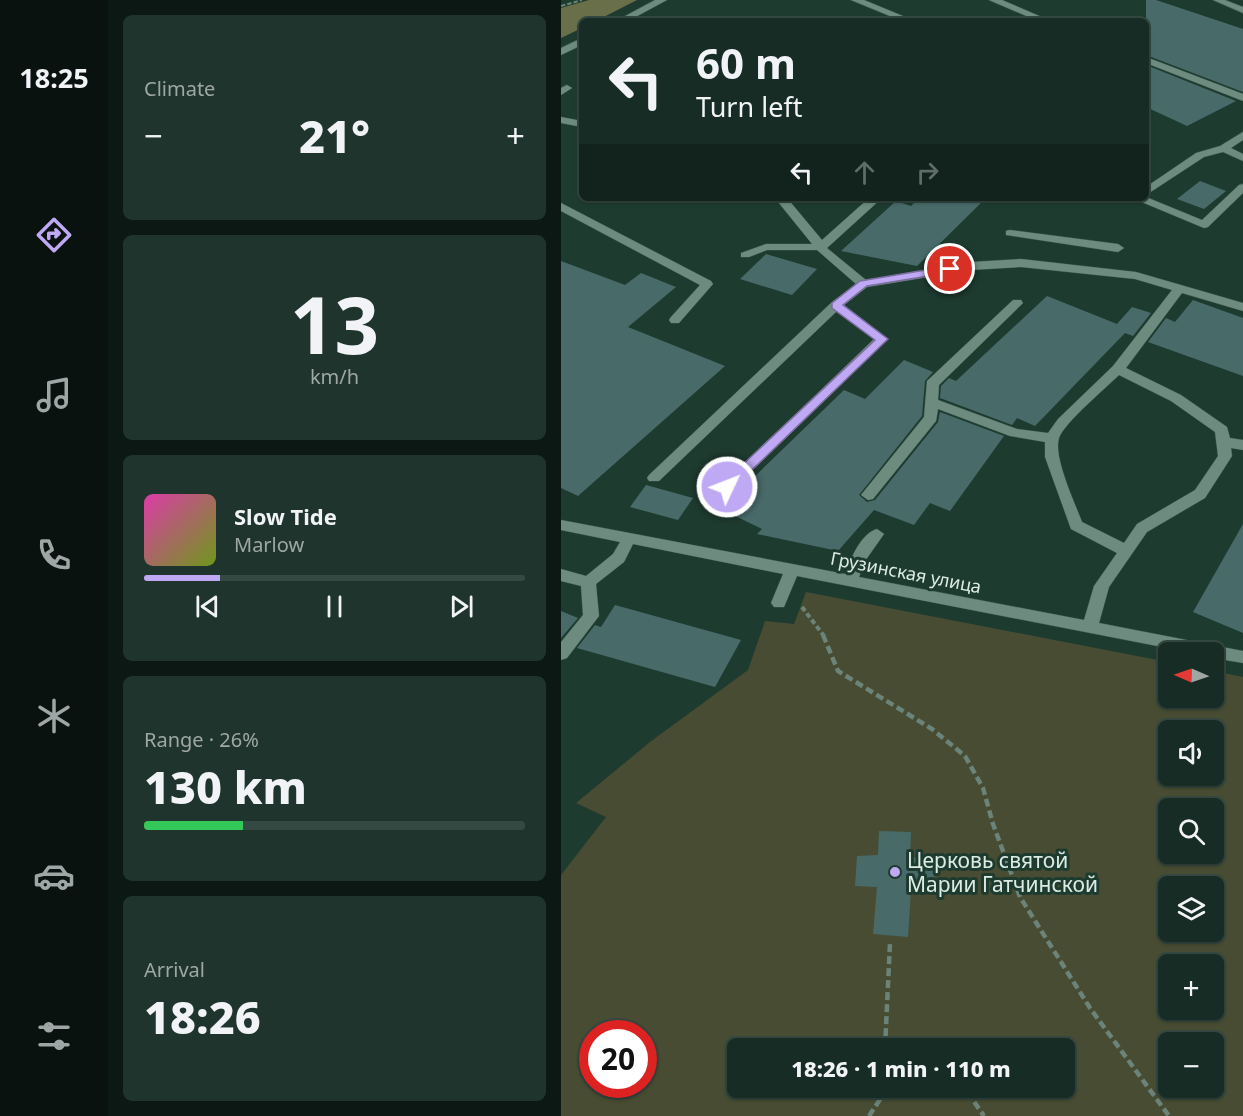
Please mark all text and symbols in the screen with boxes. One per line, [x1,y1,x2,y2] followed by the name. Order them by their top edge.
[696,34,796,91] text: 60 m
[597,42,675,120] icon: left
[19,59,89,96] text: 18:25
[144,75,215,102] text: Climate
[696,88,802,125] text: Turn left
[299,105,370,166] text: 21°
[144,113,163,158] text: −
[506,113,525,158] text: +
[785,156,818,189] icon: left
[848,156,881,189] icon: ahead
[911,156,944,189] icon: right
[33,214,75,256] icon: directions
[924,243,975,294] pin
[933,252,966,285] icon: arrive
[290,271,379,377] text: 13
[310,363,359,390] text: km/h
[33,374,75,416] icon: music
[695,455,759,519] position arrow
[234,501,337,531] text: Slow Tide
[234,531,304,558] text: Marlow
[33,534,75,576] icon: phone
[828,546,984,598] street label: Грузинская улица
[191,590,224,623] icon: previous
[318,590,351,623] icon: pause
[445,590,478,623] icon: next
[1158,642,1224,708] north arrow
[1158,642,1224,1098] map controls
[33,695,75,737] icon: climate
[1158,720,1224,786] button: sound
[144,726,259,753] text: Range · 26%
[144,756,307,817] text: 130 km
[1158,798,1224,864] button: search
[907,846,1098,898] place label: Церковь святой Марии Гатчинской
[33,855,75,897] icon: car
[888,865,902,879] marker: Церковь святой Марии Гатчинской
[1158,876,1224,942] button: layers
[1158,954,1224,1020] button: +
[144,956,205,983] text: Arrival
[144,986,261,1047] text: 18:26
[33,1015,75,1057] icon: filters
[579,1020,657,1098] speed limit sign: 20
[1158,1032,1224,1098] button: −
[791,1053,1011,1083] text: 18:26 · 1 min · 110 m

